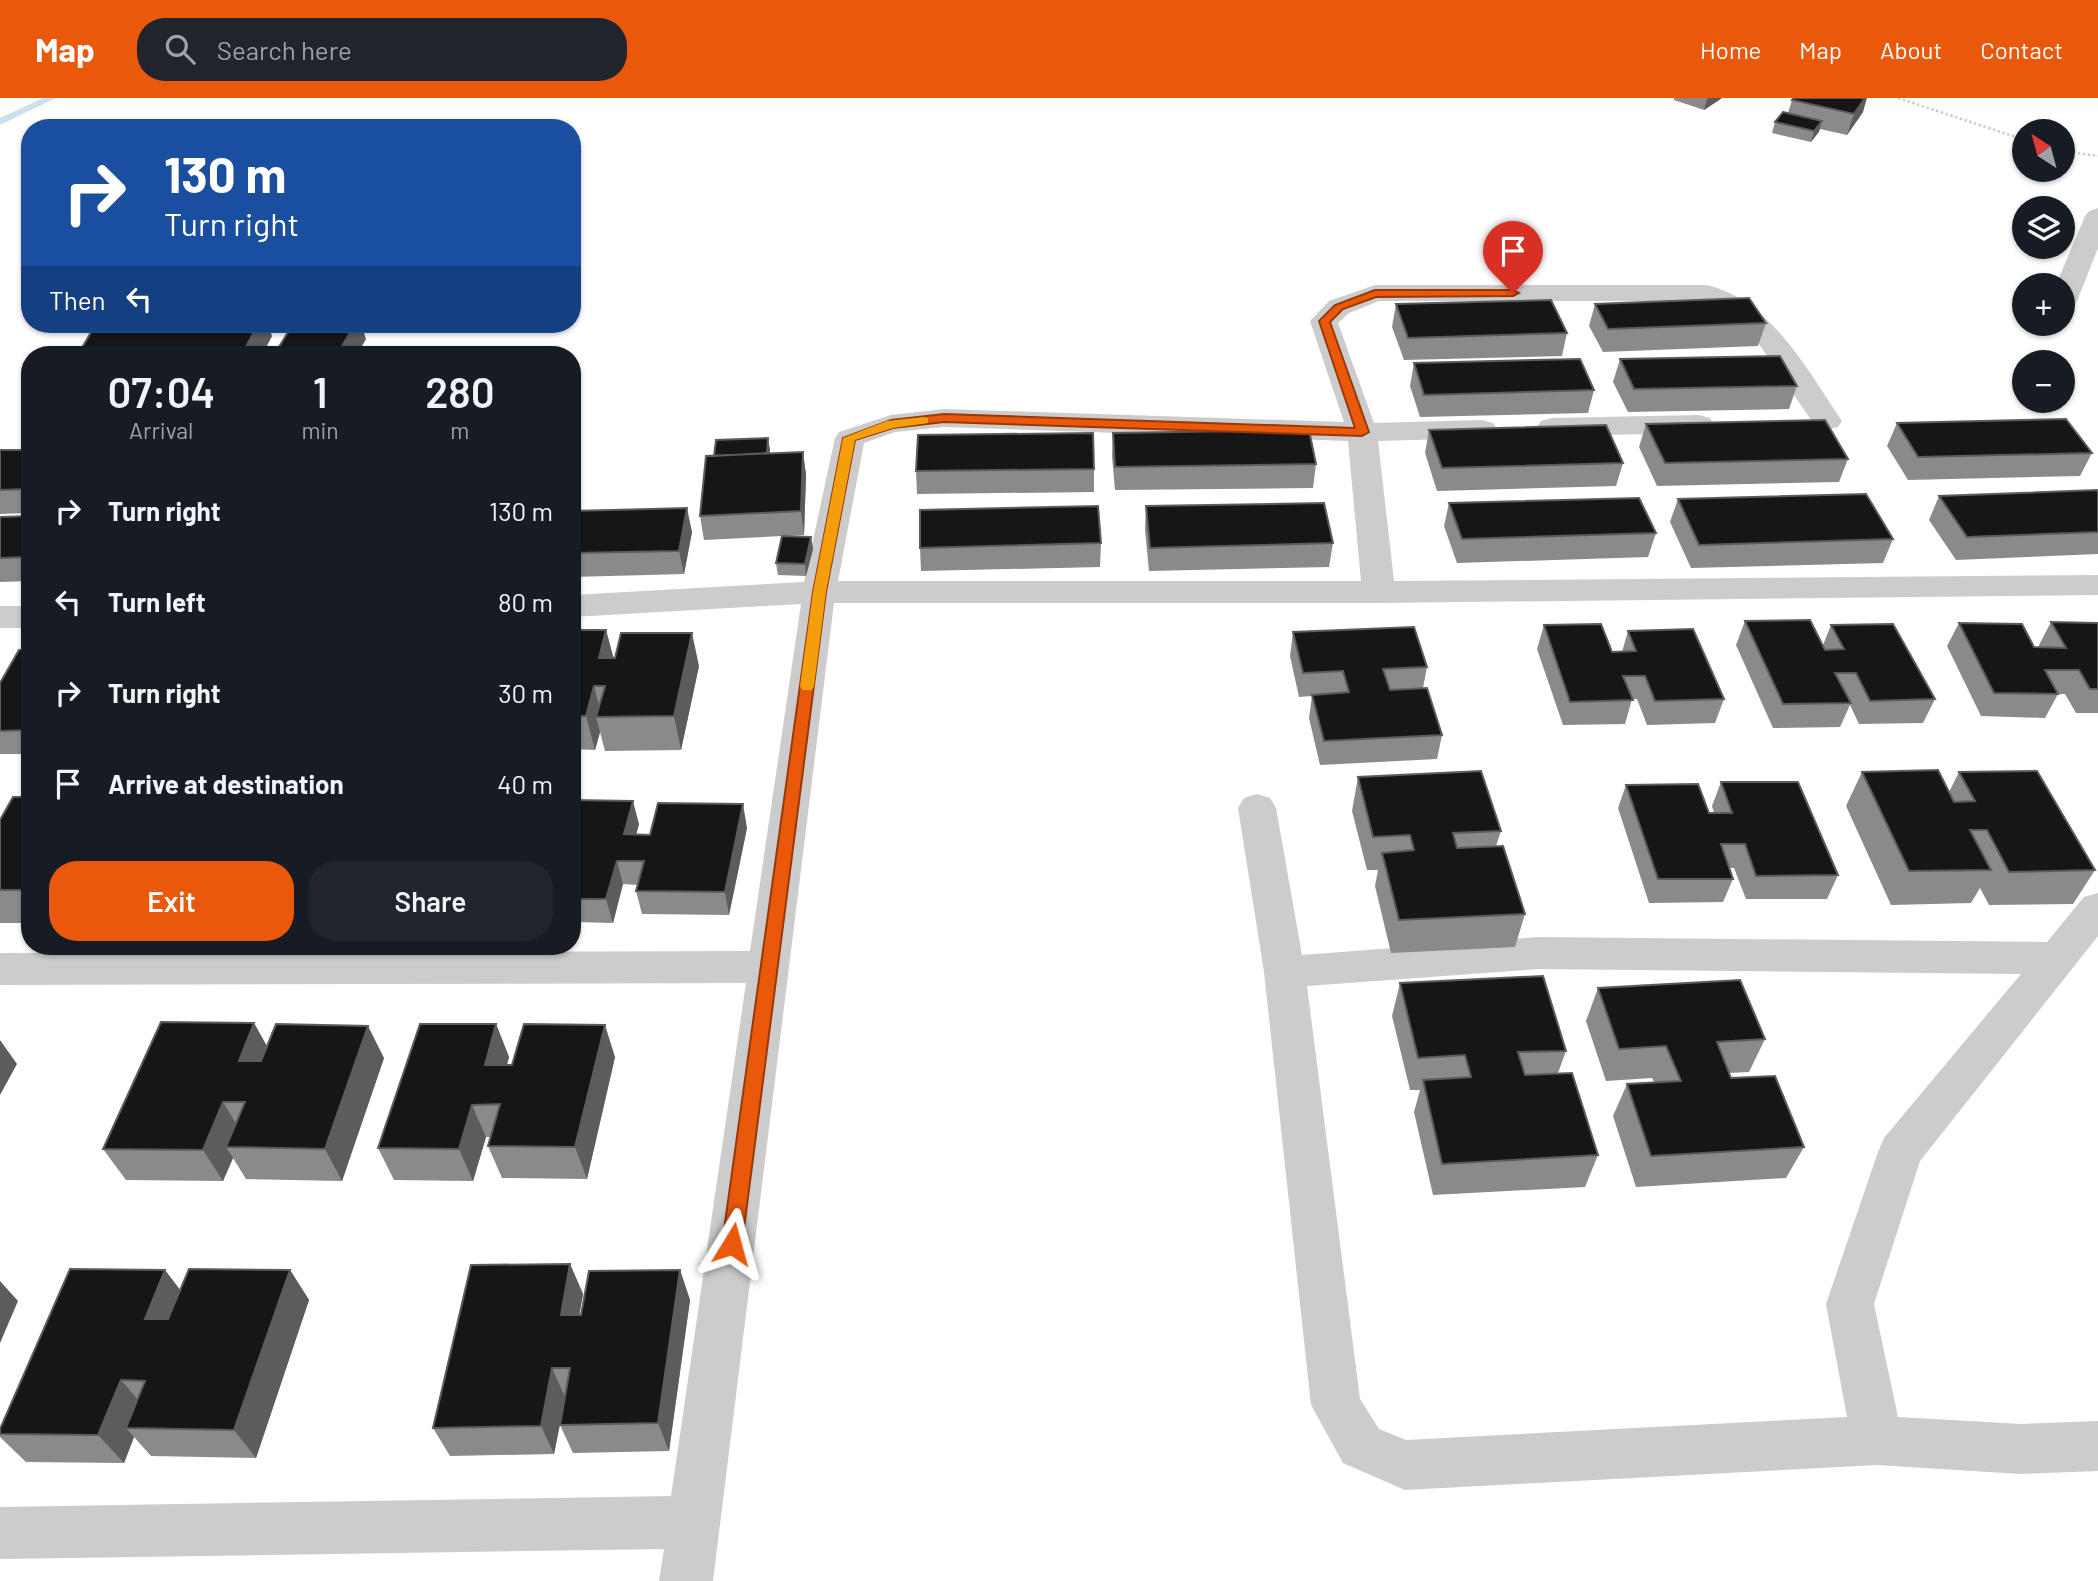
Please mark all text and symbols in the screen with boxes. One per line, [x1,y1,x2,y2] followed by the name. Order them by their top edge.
[137,18,627,81] search box
[35,29,95,69] text: Map
[161,30,199,68] icon: search
[217,34,352,65] text: Search here
[1700,35,1761,64] text: Home
[1799,35,1842,64] text: Map
[1880,35,1942,64] text: About
[1980,35,2063,64] text: Contact
[2012,119,2076,182] north arrow
[2012,119,2075,413] map controls
[164,144,286,203] text: 130 m
[49,147,140,238] icon: right
[2012,196,2075,259] button: layers
[164,204,299,242] text: Turn right
[1483,221,1543,293] pin
[1494,232,1532,270] icon: arrive
[2012,273,2075,336] button: +
[120,280,158,318] icon: left
[49,284,106,315] text: Then
[2012,350,2075,413] button: −
[107,366,215,416] text: 07:04
[313,366,328,416] text: 1
[425,366,495,416] text: 280
[129,416,193,444] text: Arrival
[301,416,339,444] text: min
[450,416,469,444] text: m
[49,492,87,530] icon: right
[108,495,221,526] text: Turn right
[489,495,553,526] text: 130 m
[49,583,87,621] icon: left
[108,586,206,617] text: Turn left
[498,586,553,617] text: 80 m
[49,674,87,712] icon: right
[108,677,221,708] text: Turn right
[498,677,553,708] text: 30 m
[49,765,87,803] icon: arrive
[108,768,344,799] text: Arrive at destination
[497,768,553,799] text: 40 m
[49,861,294,941] button: Exit
[308,861,553,941] button: Share
[695,1207,769,1281] position arrow

